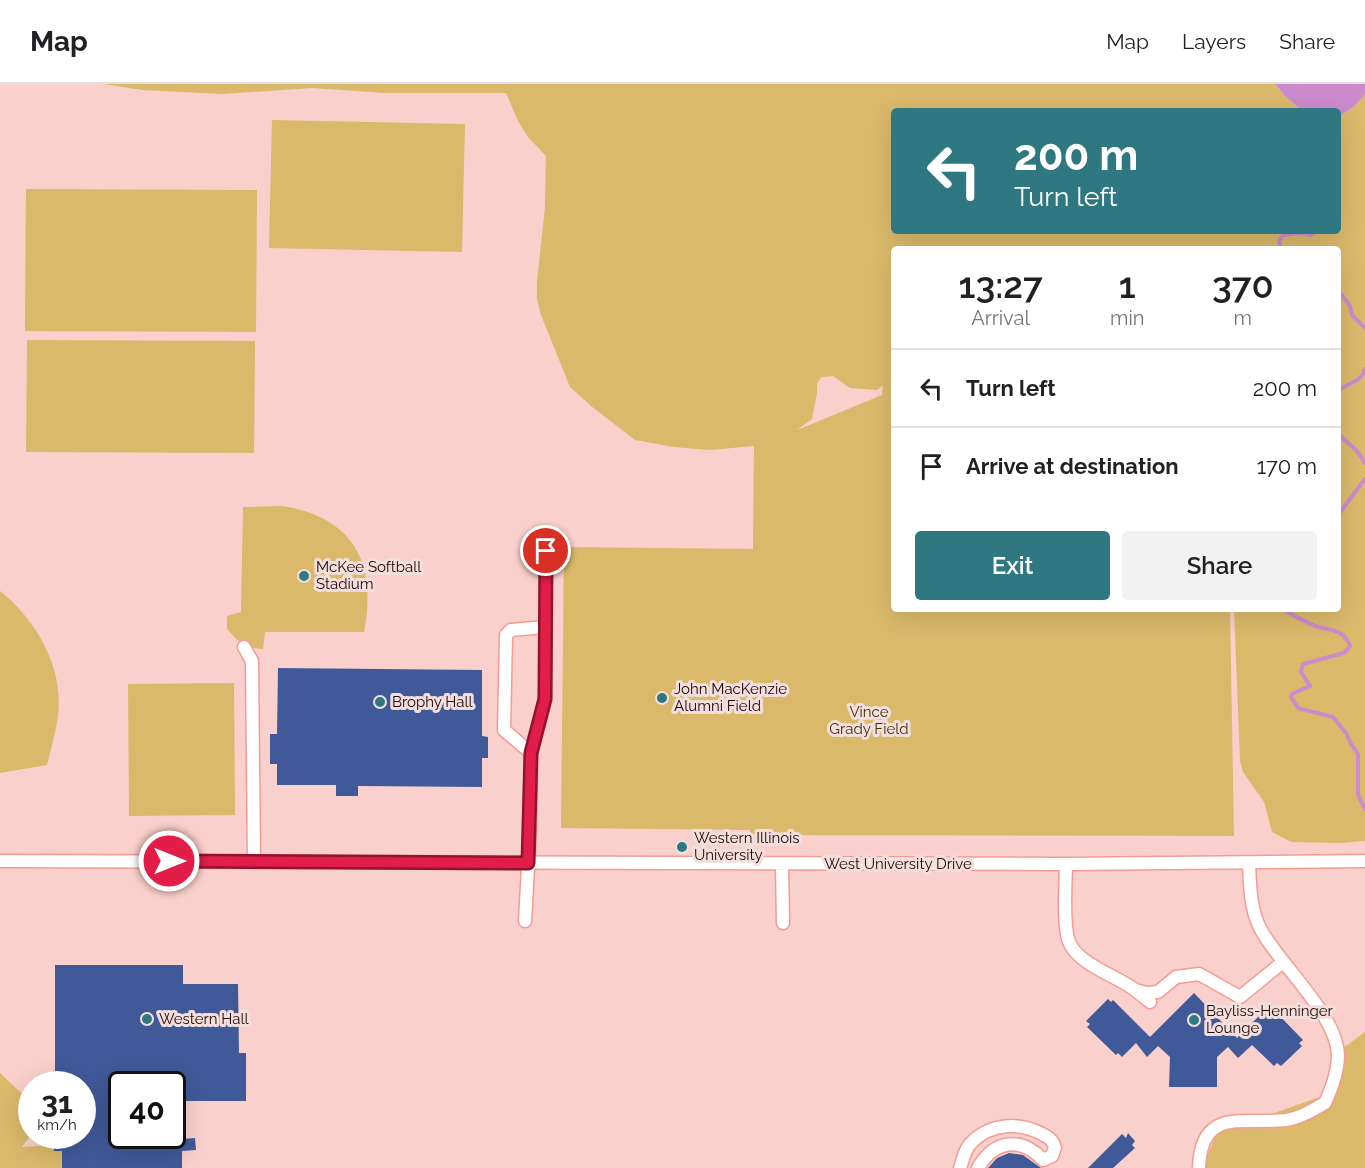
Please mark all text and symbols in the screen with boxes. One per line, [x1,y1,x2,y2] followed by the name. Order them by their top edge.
[30,25,88,58] text: Map
[1106,29,1149,54] text: Map
[1182,29,1246,54] text: Layers
[1279,29,1335,54] text: Share
[1014,131,1138,180] text: 200 m
[915,132,993,210] icon: left
[1014,181,1117,212] text: Turn left
[958,264,1043,306] text: 13:27
[1119,264,1136,306] text: 1
[1212,264,1274,306] text: 370
[971,306,1030,330] text: Arrival
[1110,306,1145,330] text: min
[1234,306,1252,330] text: m
[915,372,948,405] icon: left
[966,375,1056,401] text: Turn left
[1253,375,1317,401] text: 200 m
[915,450,948,483] icon: arrive
[966,453,1179,479] text: Arrive at destination
[1257,453,1317,479] text: 170 m
[520,525,571,576] pin
[915,531,1110,600] button: Exit
[1122,531,1317,600] button: Share
[529,534,562,567] icon: arrive
[316,558,422,593] place label: McKee Softball Stadium
[297,569,311,583] marker: McKee Softball Stadium
[674,680,787,715] place label: John MacKenzie Alumni Field
[655,691,669,705] marker: John MacKenzie Alumni Field
[392,693,474,711] place label: Brophy Hall
[373,695,387,709] marker: Brophy Hall
[829,703,909,738] park label: Vince Grady Field
[137,829,201,893] position arrow
[694,829,800,864] place label: Western Illinois University
[675,840,689,854] marker: Western Illinois University
[824,855,972,873] street label: West University Drive
[1206,1002,1334,1037] place label: Bayliss-Henninger Lounge
[159,1010,250,1028] place label: Western Hall
[140,1012,154,1026] marker: Western Hall
[1187,1013,1201,1027] marker: Bayliss-Henninger Lounge
[108,1071,186,1149] speed limit sign: 40
[41,1085,73,1120] text: 31
[37,1116,77,1134] text: km/h

